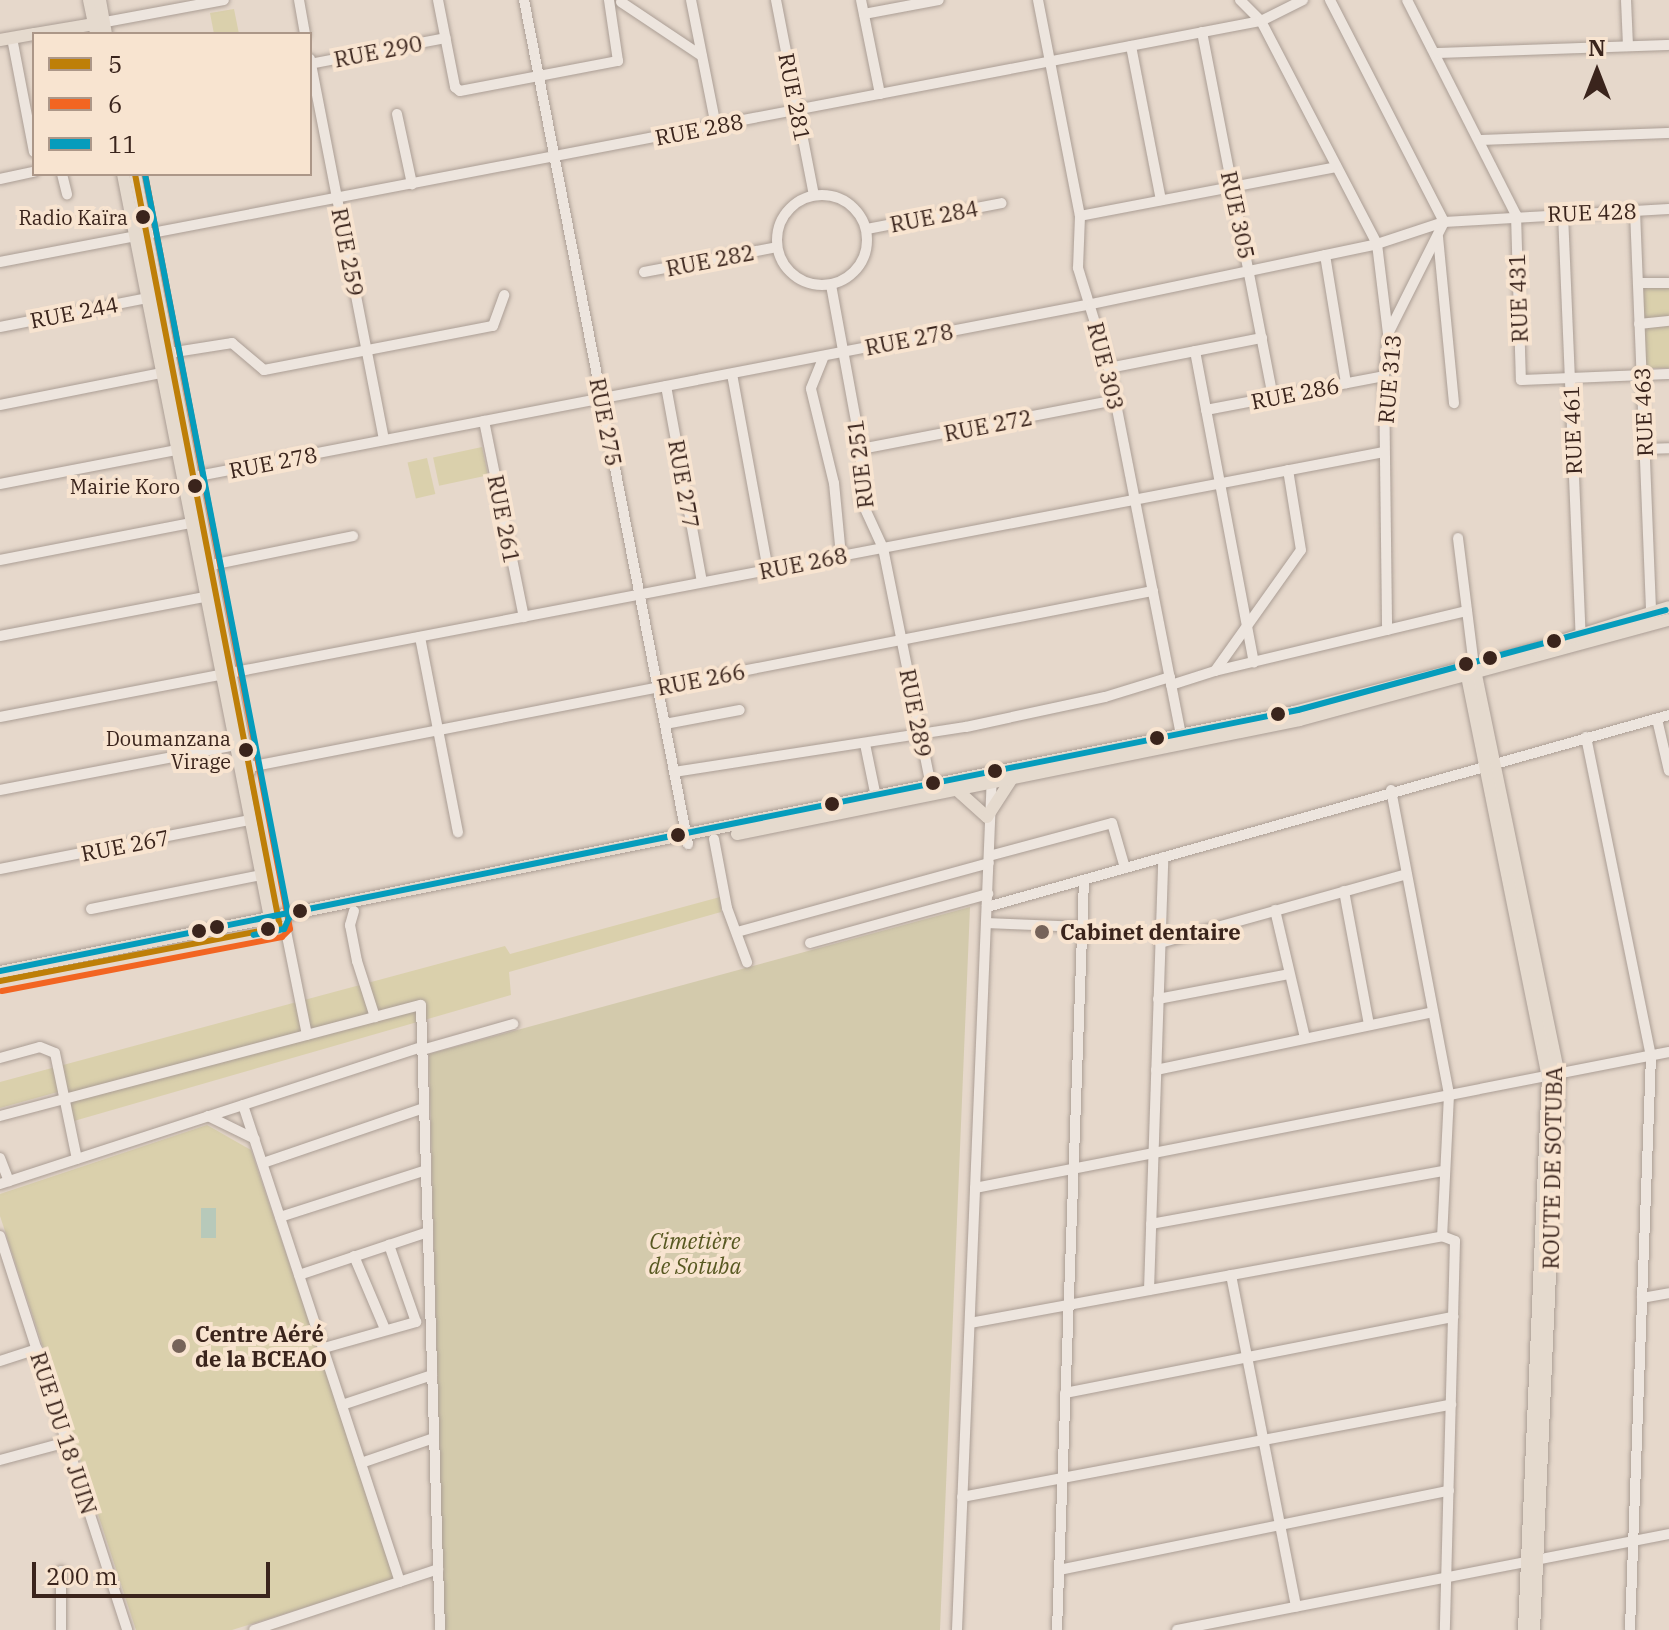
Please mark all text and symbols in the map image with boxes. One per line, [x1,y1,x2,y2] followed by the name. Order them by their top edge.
[332,30,424,72] street label: RUE 290
[32,32,312,176] legend
[1557,32,1637,112] north arrow
[1588,33,1606,62] text: N
[108,48,122,80] text: 5
[774,51,816,143] street label: RUE 281
[108,88,122,120] text: 6
[653,108,745,150] street label: RUE 288
[108,128,137,160] text: 11
[1216,168,1260,262] street label: RUE 305
[888,195,980,237] street label: RUE 284
[1547,197,1637,227] street label: RUE 428
[18,205,128,229] place label: Radio Kaïra
[327,206,369,298] street label: RUE 259
[135,209,151,225] marker: Radio Kaïra
[664,239,756,281] street label: RUE 282
[1503,253,1533,343] street label: RUE 431
[28,291,120,333] street label: RUE 244
[863,318,955,360] street label: RUE 278
[1082,319,1130,413] street label: RUE 303
[1372,333,1406,425] street label: RUE 313
[1628,367,1658,457] street label: RUE 463
[1249,372,1341,414] street label: RUE 286
[585,376,627,468] street label: RUE 275
[1557,385,1587,475] street label: RUE 461
[942,404,1034,446] street label: RUE 272
[841,418,879,510] street label: RUE 251
[663,438,705,530] street label: RUE 277
[227,441,319,483] street label: RUE 278
[483,473,525,565] street label: RUE 261
[70,474,180,498] place label: Mairie Koro
[187,478,203,494] marker: Mairie Koro
[757,542,849,584] street label: RUE 268
[1546,633,1562,649] unlabelled marker
[1482,650,1498,666] unlabelled marker
[1458,656,1474,672] unlabelled marker
[655,658,747,700] street label: RUE 266
[895,667,937,759] street label: RUE 289
[1270,706,1286,722] unlabelled marker
[106,726,231,773] place label: Doumanzana Virage
[1149,730,1165,746] unlabelled marker
[238,742,254,758] marker: Doumanzana Virage
[987,763,1003,779] unlabelled marker
[925,775,941,791] unlabelled marker
[824,796,840,812] unlabelled marker
[79,824,171,866] street label: RUE 267
[670,827,686,843] unlabelled marker
[292,903,308,919] unlabelled marker
[209,919,225,935] unlabelled marker
[1060,919,1241,945] place label: Cabinet dentaire
[260,921,276,937] unlabelled marker
[1031,921,1053,943] marker: Cabinet dentaire
[191,923,207,939] unlabelled marker
[1537,1066,1567,1270] street label: ROUTE DE SOTUBA
[649,1227,741,1278] park label: Cimetière de Sotuba
[195,1320,327,1372] place label: Centre Aéré de la BCEAO
[170,1337,188,1355] marker: Centre Aéré de la BCEAO
[25,1348,103,1518] street label: RUE DU 18 JUIN
[36,1546,274,1596] scale bar
[46,1560,118,1592] text: 200 m

